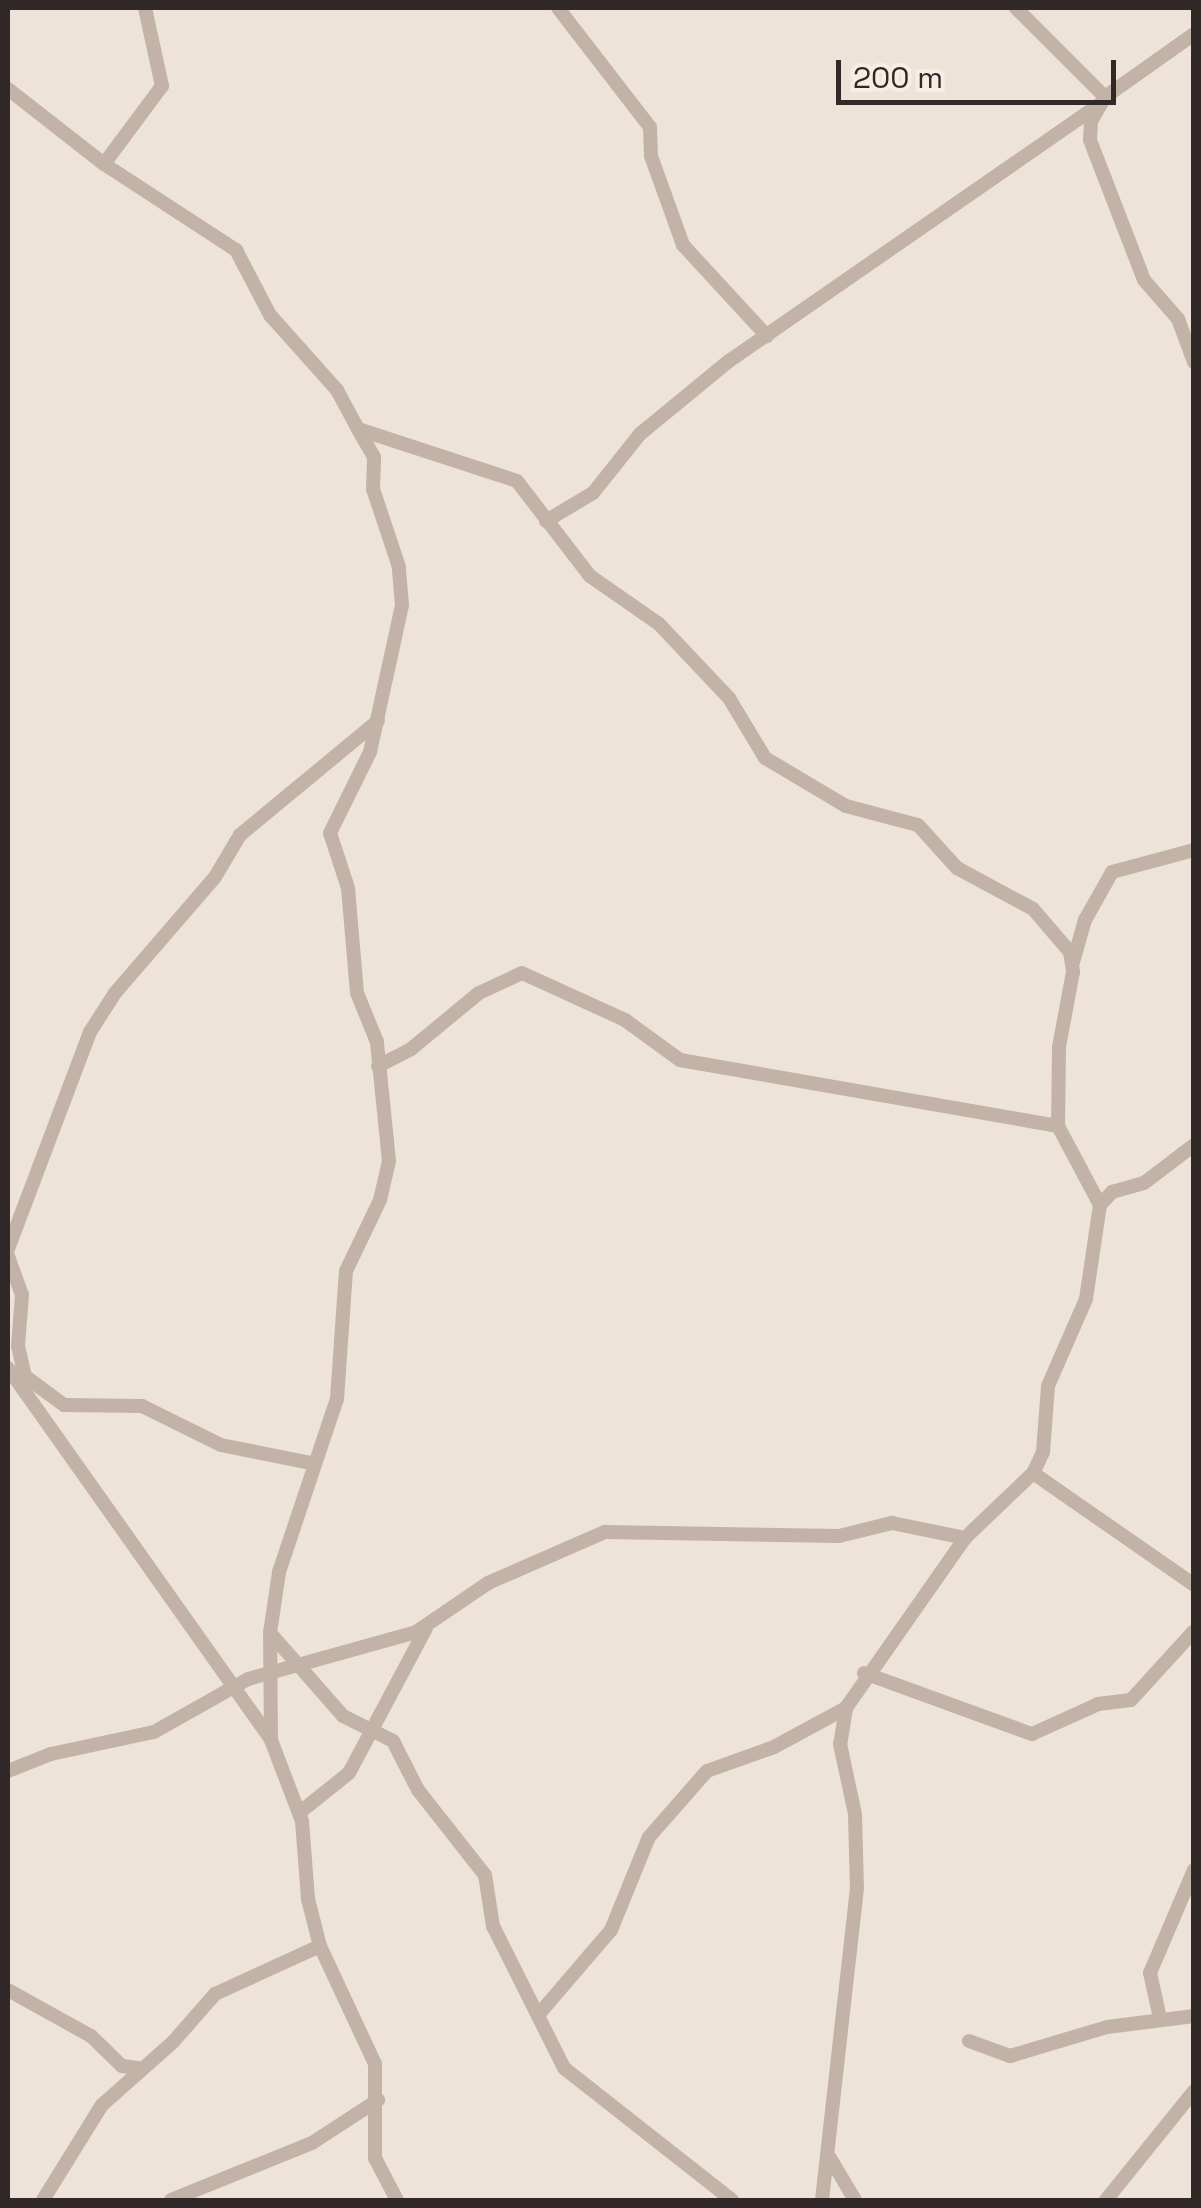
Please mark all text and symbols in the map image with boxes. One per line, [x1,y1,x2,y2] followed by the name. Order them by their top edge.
[841,40,1121,102] scale bar
[853,58,943,97] text: 200 m

